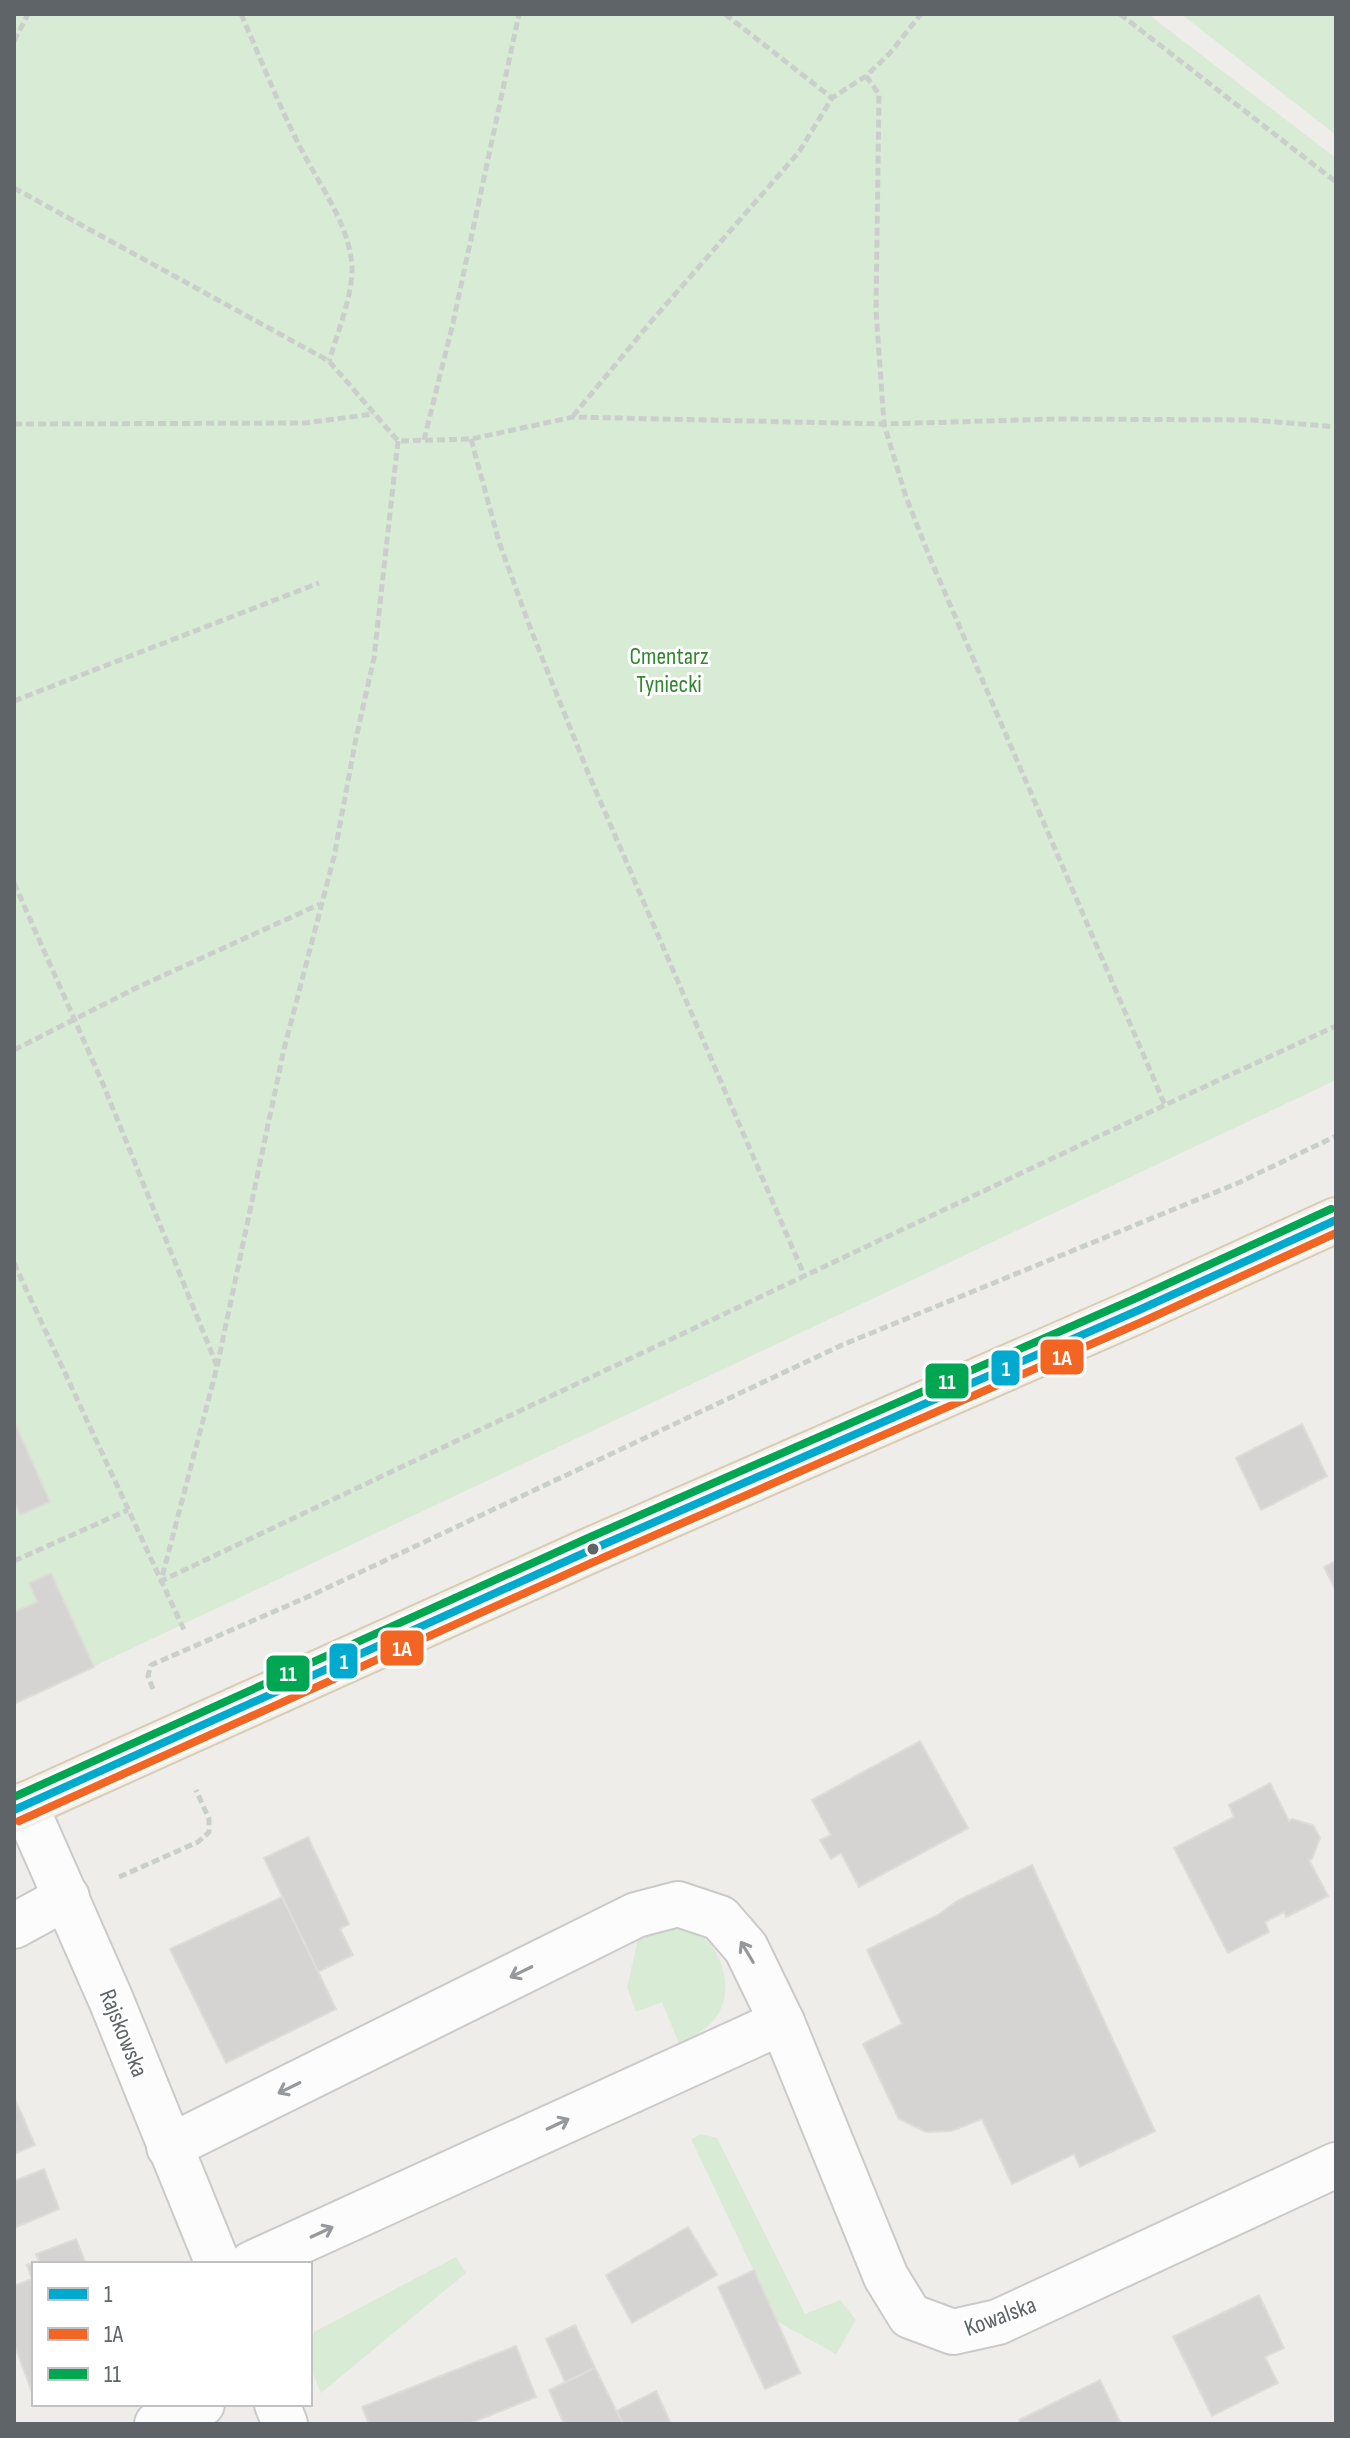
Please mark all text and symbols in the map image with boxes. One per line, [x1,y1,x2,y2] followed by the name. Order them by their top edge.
[629,642,709,699] park label: Cmentarz Tyniecki
[1039,1338,1085,1376] line badge: 1A
[1052,1345,1072,1372] text: 1A
[990,1349,1021,1387] line badge: 1
[1002,1356,1011,1383] text: 1
[924,1362,970,1400] line badge: 11
[938,1369,956,1396] text: 11
[585,1541,601,1557] unlabelled marker
[379,1629,425,1667] line badge: 1A
[392,1636,412,1663] text: 1A
[328,1642,359,1680] line badge: 1
[340,1649,349,1676] text: 1
[265,1654,311,1693] line badge: 11
[279,1661,297,1688] text: 11
[739,1941,755,1964] one-way arrow
[510,1965,534,1980] one-way arrow
[93,1985,154,2081] street label: Rajskowska
[277,2080,301,2096] one-way arrow
[546,2116,570,2131] one-way arrow
[309,2223,333,2238] one-way arrow
[32,2262,312,2406] legend
[104,2280,113,2309] text: 1
[960,2290,1040,2343] street label: Kowalska
[104,2320,124,2349] text: 1A
[104,2360,121,2389] text: 11

